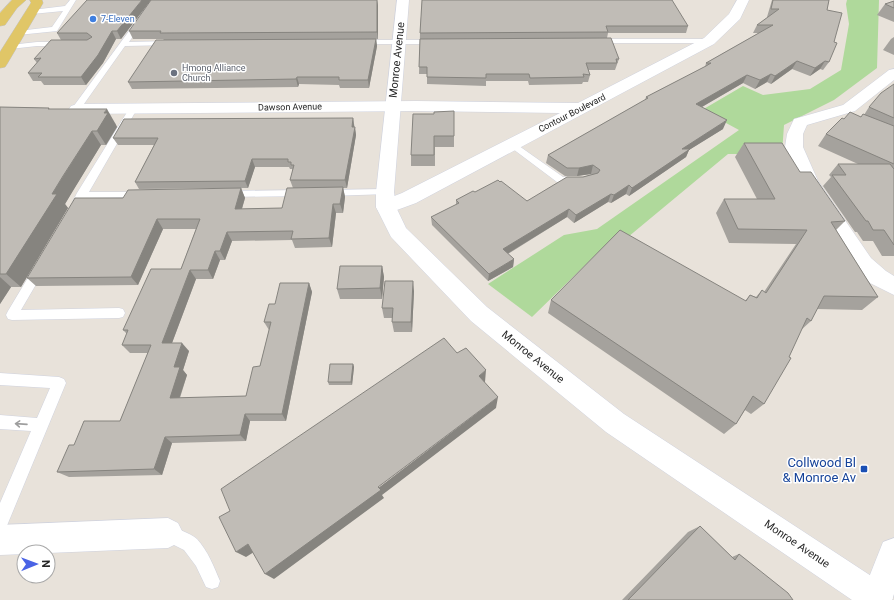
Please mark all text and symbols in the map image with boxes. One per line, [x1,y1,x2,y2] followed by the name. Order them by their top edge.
[88,14,98,24] marker: 7-Eleven
[101,14,135,24] place label: 7-Eleven
[387,21,407,99] street label: Monroe Avenue
[182,63,246,83] place label: Hmong Alliance Church
[169,68,179,78] marker: Hmong Alliance Church
[537,92,607,134] street label: Contour Boulevard
[258,101,322,113] street label: Dawson Avenue
[499,328,567,386] street label: Monroe Avenue
[15,420,28,427] one-way arrow
[782,455,857,485] place label: Collwood Bl & Monroe Av
[859,464,869,474] marker: Collwood Bl & Monroe Av
[762,517,832,571] street label: Monroe Avenue
[16,544,56,584] north arrow
[39,560,52,568] text: N

